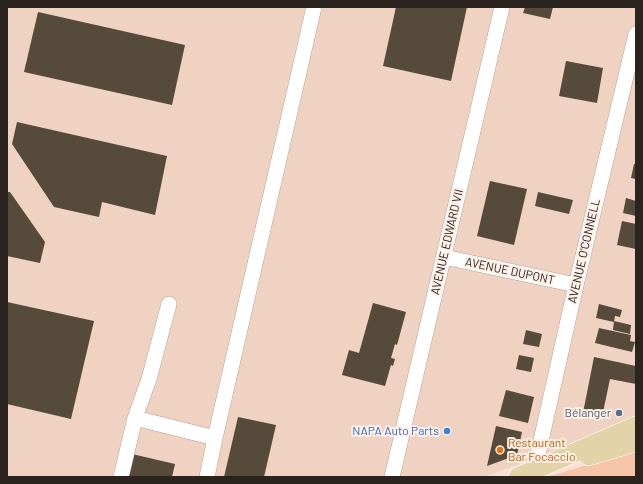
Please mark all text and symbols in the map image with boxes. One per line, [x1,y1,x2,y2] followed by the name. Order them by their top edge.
[428,188,466,296] street label: AVENUE EDWARD VII
[565,197,603,305] street label: AVENUE O'CONNELL
[464,254,556,288] street label: AVENUE DUPONT
[565,406,611,420] place label: Bélanger
[614,408,624,418] marker: Bélanger
[352,424,439,438] place label: NAPA Auto Parts
[442,426,452,436] marker: NAPA Auto Parts
[508,436,576,464] place label: Restaurant Bar Focaccio
[495,445,505,455] marker: Restaurant Bar Focaccio

